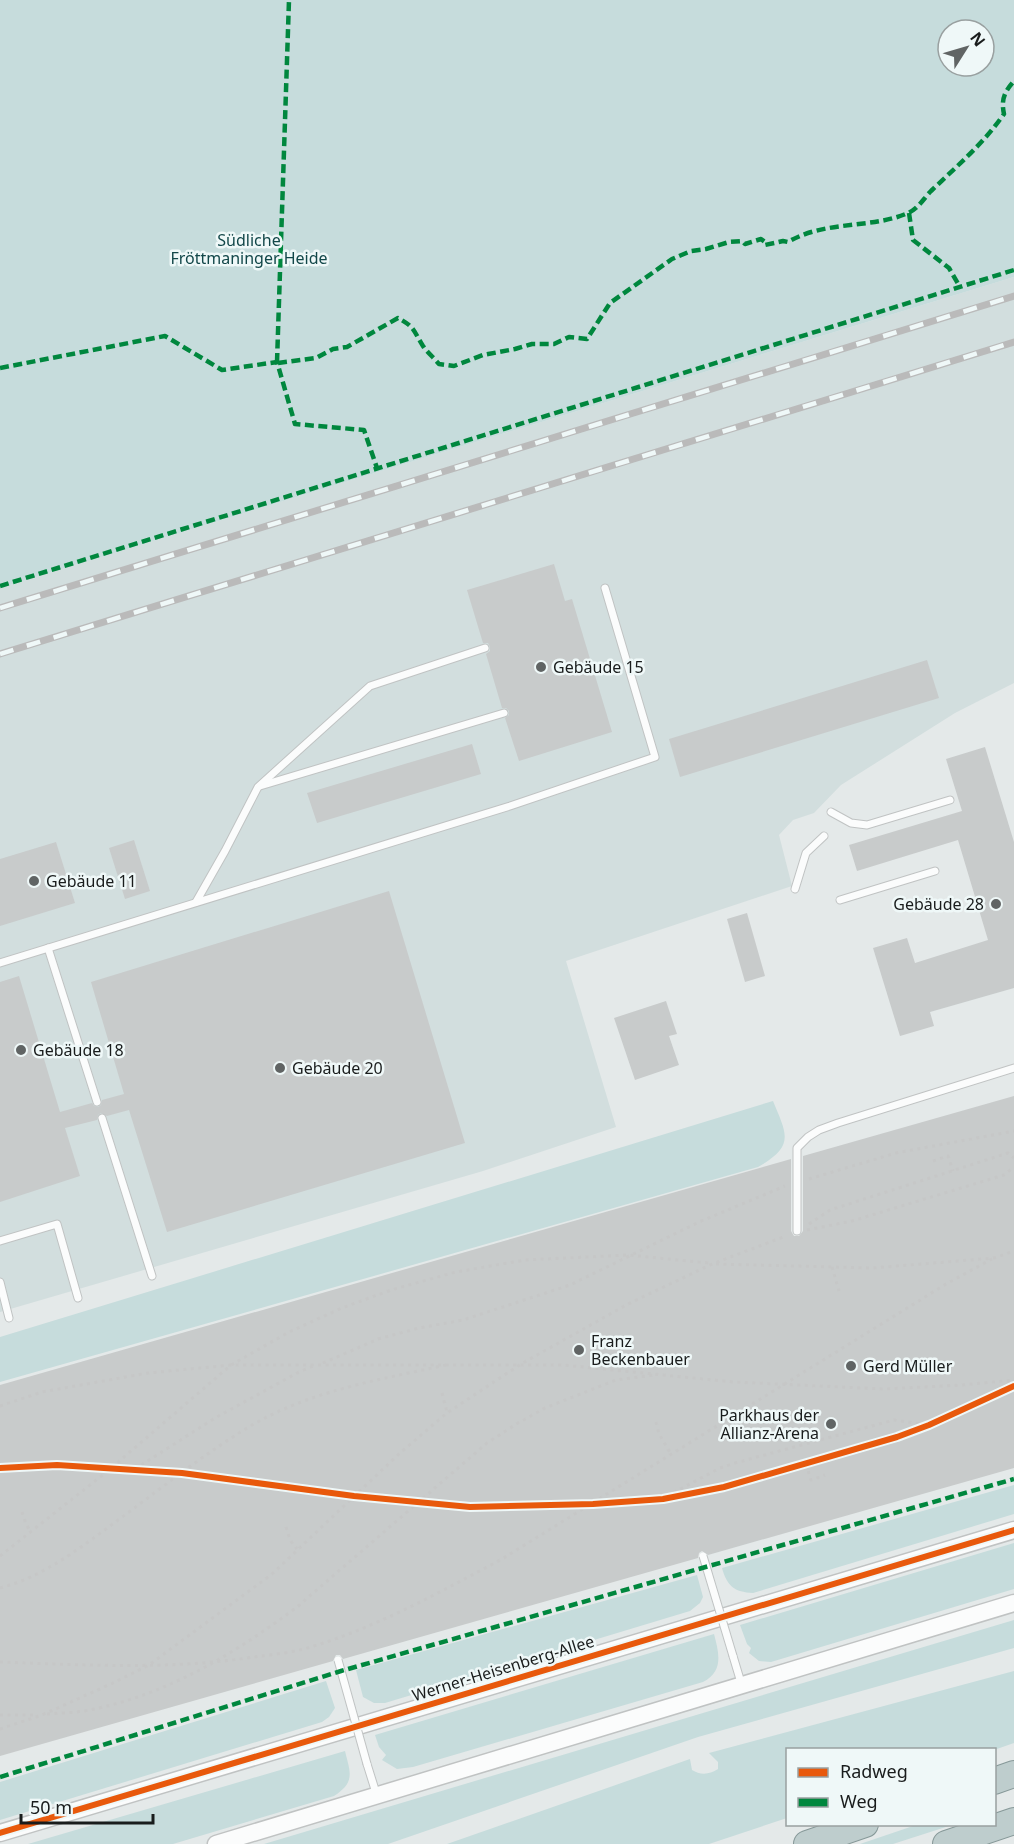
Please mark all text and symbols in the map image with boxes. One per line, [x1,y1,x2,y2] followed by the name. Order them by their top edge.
[936,18,996,78] north arrow
[965,27,991,51] text: N
[170,229,328,269] park label: Südliche Fröttmaninger Heide
[553,656,644,678] place label: Gebäude 15
[534,660,548,674] marker: Gebäude 15
[46,870,137,892] place label: Gebäude 11
[27,874,41,888] marker: Gebäude 11
[893,893,984,915] place label: Gebäude 28
[989,897,1003,911] marker: Gebäude 28
[33,1039,124,1061] place label: Gebäude 18
[14,1043,28,1057] marker: Gebäude 18
[292,1057,383,1079] place label: Gebäude 20
[273,1061,287,1075] marker: Gebäude 20
[591,1330,690,1370] place label: Franz Beckenbauer
[572,1343,586,1357] marker: Franz Beckenbauer
[863,1355,953,1377] place label: Gerd Müller
[844,1359,858,1373] marker: Gerd Müller
[719,1404,819,1444] place label: Parkhaus der Allianz-Arena
[824,1417,838,1431] marker: Parkhaus der Allianz-Arena
[409,1630,597,1706] street label: Werner-Heisenberg-Allee
[786,1748,996,1826] legend
[840,1759,908,1783] text: Radweg
[21,1787,153,1825] scale bar
[840,1789,878,1813] text: Weg
[30,1795,72,1819] text: 50 m

